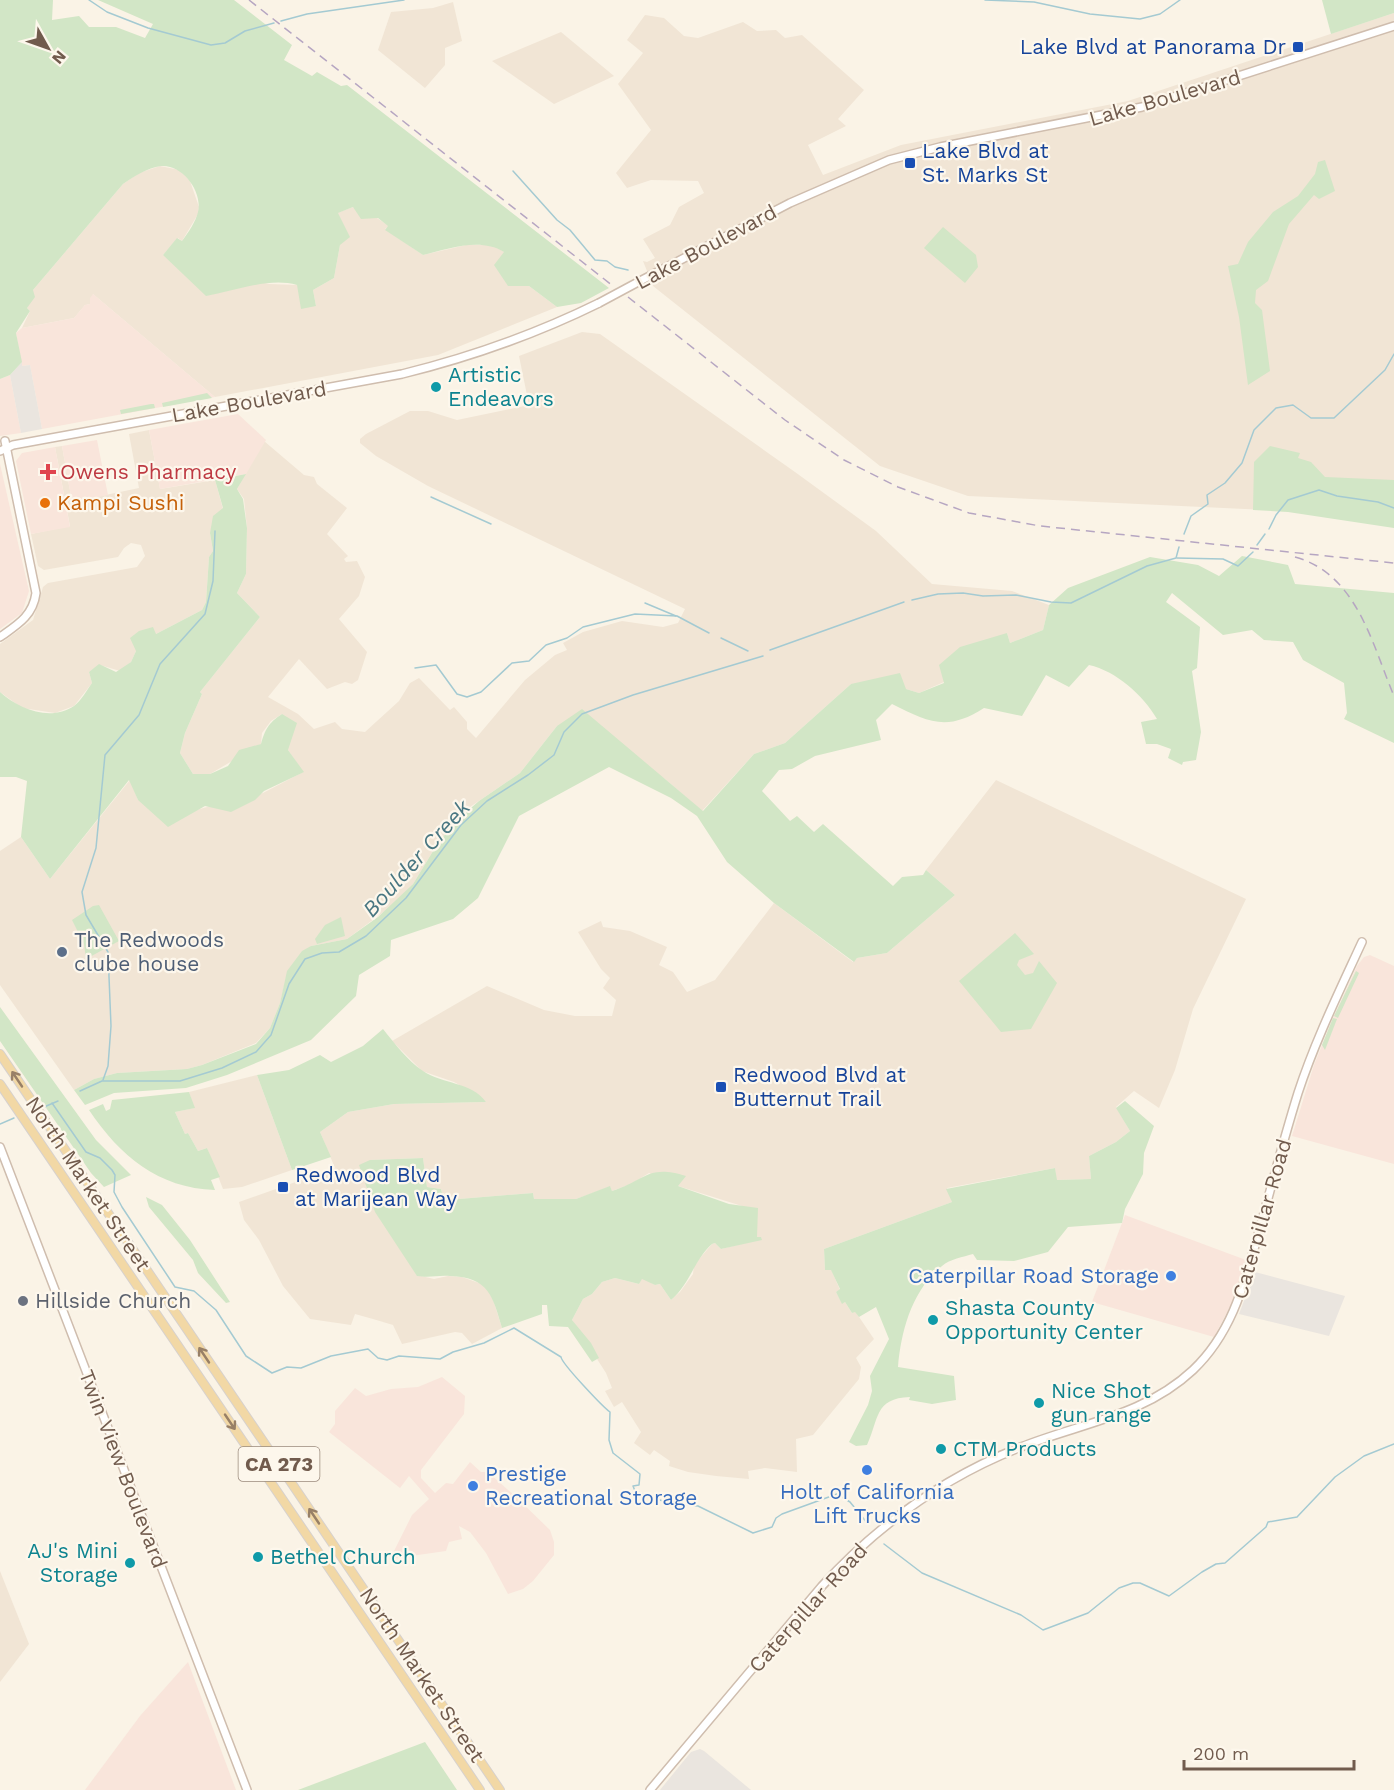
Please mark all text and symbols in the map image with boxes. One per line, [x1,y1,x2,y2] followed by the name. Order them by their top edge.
[18,18,78,78] north arrow
[1020,34,1286,59] place label: Lake Blvd at Panorama Dr
[1291,40,1305,54] marker: Lake Blvd at Panorama Dr
[48,47,70,68] text: N
[1086,64,1244,131] street label: Lake Boulevard
[922,138,1049,187] place label: Lake Blvd at St. Marks St
[903,156,917,170] marker: Lake Blvd at St. Marks St
[631,199,781,294] street label: Lake Boulevard
[448,362,554,411] place label: Artistic Endeavors
[170,376,328,427] street label: Lake Boulevard
[429,380,443,394] marker: Artistic Endeavors
[60,459,237,484] place label: Owens Pharmacy
[41,465,55,479] marker: Owens Pharmacy
[57,490,184,515] place label: Kampi Sushi
[38,496,52,510] marker: Kampi Sushi
[357,794,476,922] water label: Boulder Creek
[74,927,224,976] place label: The Redwoods clube house
[55,945,69,959] marker: The Redwoods clube house
[733,1062,906,1111] place label: Redwood Blvd at Butternut Trail
[11,1071,23,1088] one-way arrow
[714,1080,728,1094] marker: Redwood Blvd at Butternut Trail
[21,1092,156,1276] street label: North Market Street
[1227,1136,1296,1302] street label: Caterpillar Road
[295,1162,457,1211] place label: Redwood Blvd at Marijean Way
[276,1180,290,1194] marker: Redwood Blvd at Marijean Way
[908,1263,1159,1288] place label: Caterpillar Road Storage
[1164,1269,1178,1283] marker: Caterpillar Road Storage
[35,1288,191,1313] place label: Hillside Church
[16,1294,30,1308] marker: Hillside Church
[945,1295,1143,1344] place label: Shasta County Opportunity Center
[926,1313,940,1327] marker: Shasta County Opportunity Center
[198,1347,210,1363] one-way arrow
[74,1366,173,1572] street label: Twin View Boulevard
[1051,1378,1152,1427] place label: Nice Shot gun range
[1032,1396,1046,1410] marker: Nice Shot gun range
[224,1413,236,1430] one-way arrow
[953,1436,1097,1461] place label: CTM Products
[934,1442,948,1456] marker: CTM Products
[238,1447,320,1481] road number: CA 273
[485,1461,697,1510] place label: Prestige Recreational Storage
[860,1463,874,1477] marker: Holt of California Lift Trucks
[466,1479,480,1493] marker: Prestige Recreational Storage
[780,1479,954,1528] place label: Holt of California Lift Trucks
[308,1508,320,1524] one-way arrow
[27,1538,118,1587] place label: AJ's Mini Storage
[743,1538,872,1677] street label: Caterpillar Road
[270,1544,416,1569] place label: Bethel Church
[251,1550,265,1564] marker: Bethel Church
[123,1556,137,1570] marker: AJ's Mini Storage
[355,1583,490,1767] street label: North Market Street
[1184,1733,1354,1771] scale bar
[1193,1743,1249,1764] text: 200 m

